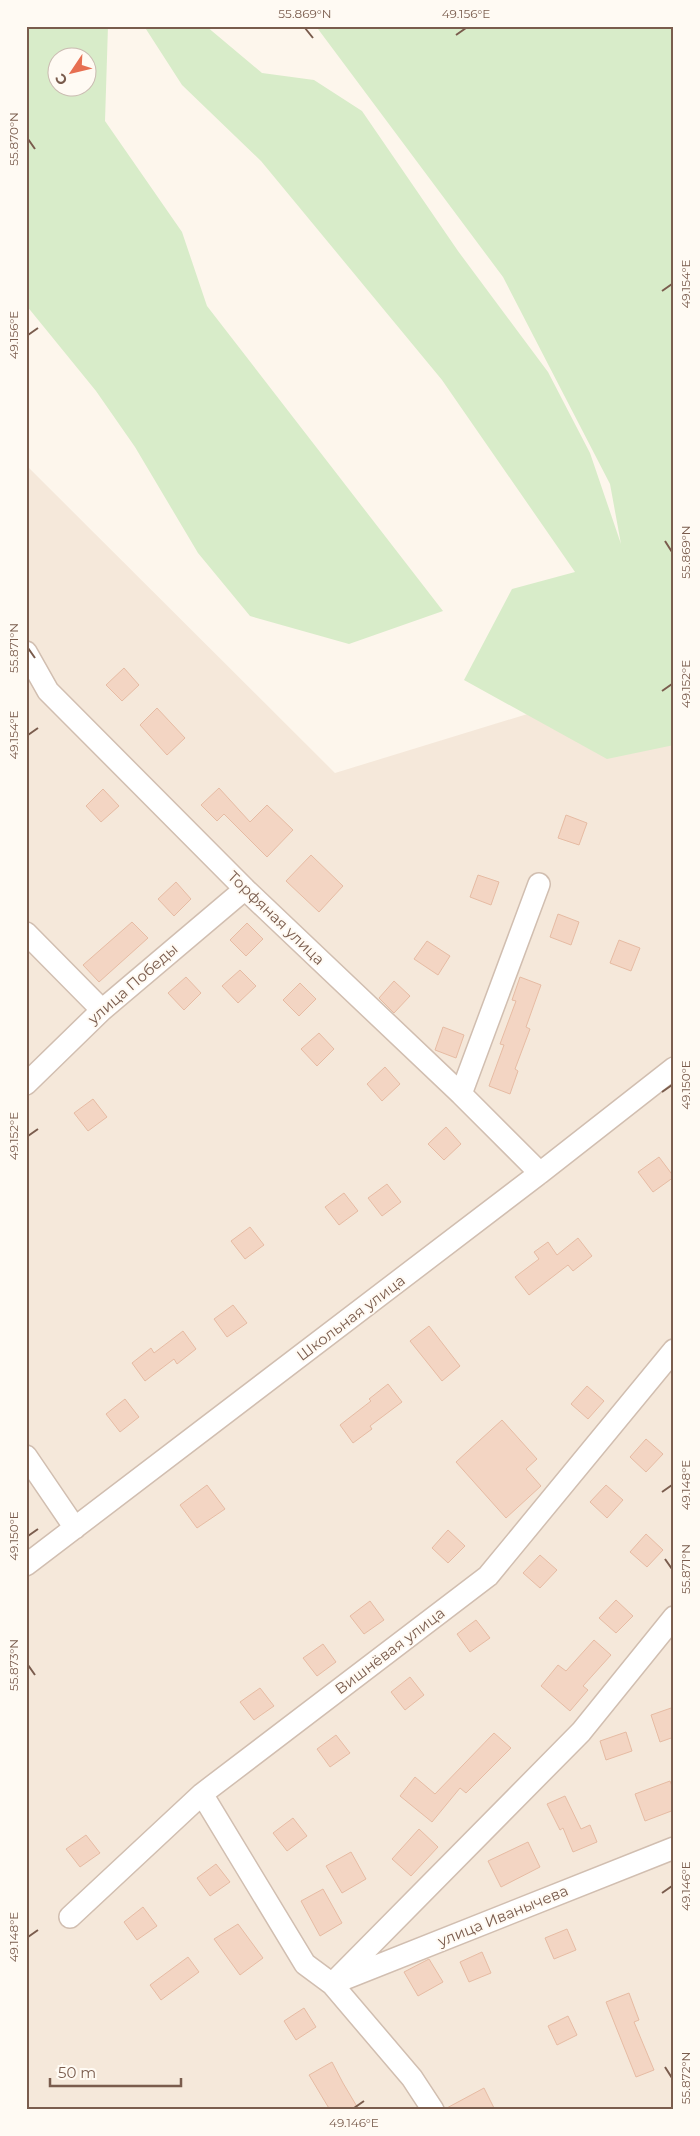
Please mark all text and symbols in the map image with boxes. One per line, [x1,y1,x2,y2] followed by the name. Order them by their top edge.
[278,6,332,21] text: 55.869°N
[442,6,490,21] text: 49.156°E
[48,48,98,98] north arrow
[51,70,72,89] text: С
[6,112,21,166] text: 55.870°N
[678,259,693,309] text: 49.154°E
[6,311,21,359] text: 49.156°E
[678,525,693,579] text: 55.869°N
[6,623,21,673] text: 55.871°N
[678,660,693,708] text: 49.152°E
[6,710,21,760] text: 49.154°E
[224,867,329,969] street label: Торфяная улица
[83,939,182,1029] street label: улица Победы
[678,1060,693,1110] text: 49.150°E
[6,1112,21,1160] text: 49.152°E
[293,1271,409,1365] street label: Школьная улица
[678,1460,693,1510] text: 49.148°E
[6,1511,21,1561] text: 49.150°E
[678,1544,693,1594] text: 55.871°N
[331,1603,448,1698] street label: Вишнёвая улица
[6,1639,21,1691] text: 55.873°N
[678,1861,693,1911] text: 49.146°E
[434,1881,571,1951] street label: улица Иванычева
[6,1912,21,1962] text: 49.148°E
[678,2052,693,2104] text: 55.872°N
[50,2056,181,2088] scale bar
[58,2063,96,2082] text: 50 m
[329,2115,379,2130] text: 49.146°E

